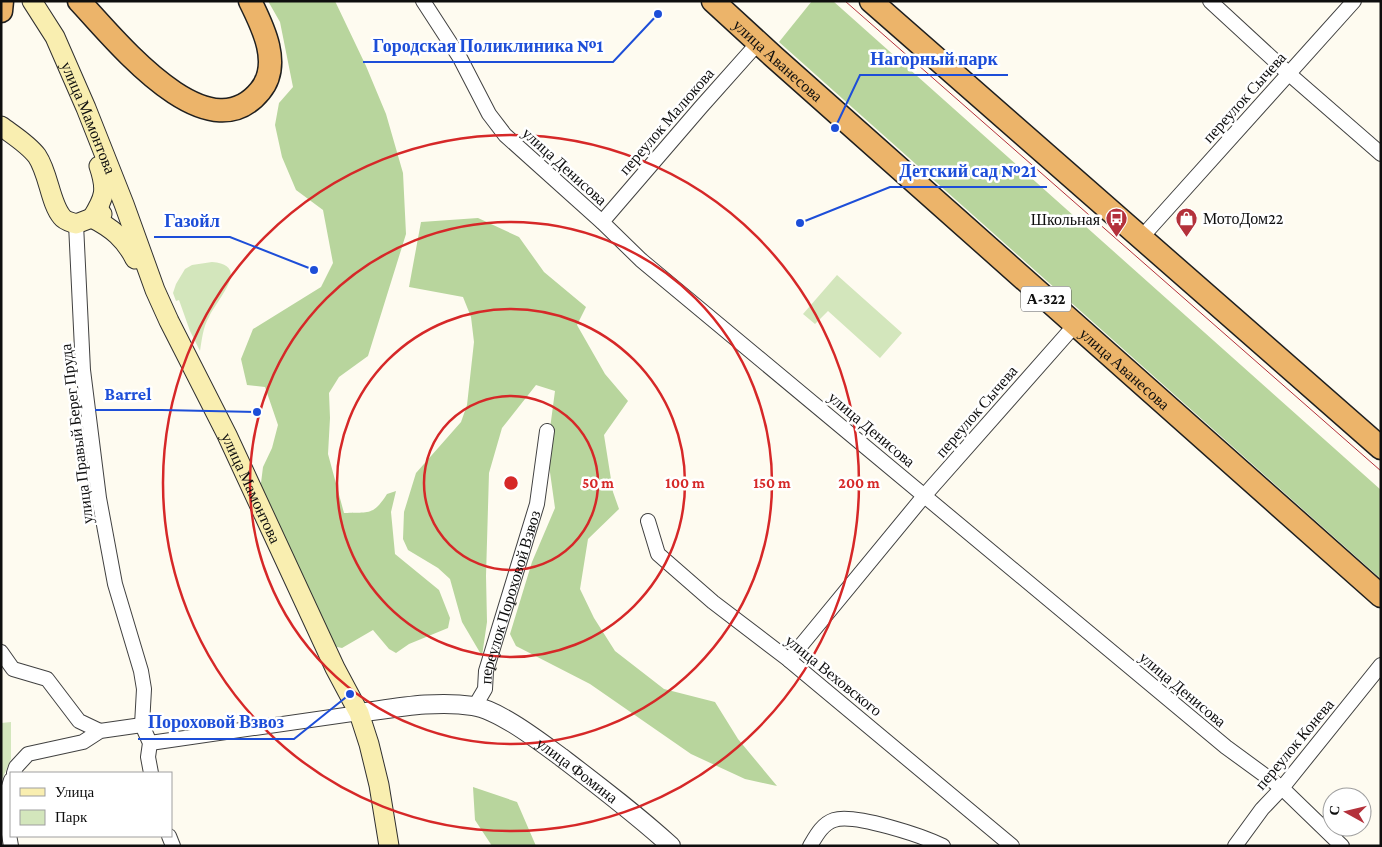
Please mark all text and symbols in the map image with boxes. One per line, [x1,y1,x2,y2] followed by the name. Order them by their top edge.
[729,16,826,105] street label: улица Аванесова
[363,29,613,62] callout: Городская Поликлиника №1
[373,36,603,56] text: Городская Поликлиника №1
[860,42,1008,75] callout: Нагорный парк
[870,49,999,69] text: Нагорный парк
[1199,49,1290,147] street label: переулок Сычева
[57,59,119,176] street label: улица Мамонтова
[616,65,718,179] street label: переулок Малюкова
[518,124,610,209] street label: улица Денисова
[890,154,1047,187] callout: Детский сад №21
[899,161,1037,181] text: Детский сад №21
[154,204,230,237] callout: Газойл
[1175,206,1199,237] shop icon: МотоДом22
[1104,207,1128,238] bus stop icon: Школьная
[1203,210,1284,228] place label: МотоДом22
[164,211,220,231] text: Газойл
[1031,211,1101,228] place label: Школьная
[1021,286,1071,312] road number: А-322
[1076,325,1173,413] street label: улица Аванесова
[57,343,97,525] street label: улица Правый Берег Пруда
[932,362,1021,461] street label: переулок Сычева
[95,377,162,410] callout: Barrel
[105,384,151,404] text: Barrel
[824,388,918,471] street label: улица Денисова
[217,430,284,546] street label: улица Мамонтова
[502,474,520,492] centre of rings
[582,475,614,491] text: 50 m
[665,475,705,491] text: 100 m
[753,475,791,491] text: 150 m
[838,475,880,491] text: 200 m
[477,508,544,685] street label: переулок Пороховой Взвоз
[781,631,885,720] street label: улица Веховского
[1135,648,1229,731] street label: улица Денисова
[1252,696,1338,793] street label: переулок Конева
[138,706,294,739] callout: Пороховой Взвоз
[148,712,284,732] text: Пороховой Взвоз
[533,734,621,807] street label: улица Фомина
[10,772,172,837] legend
[55,784,94,800] text: Улица
[1322,787,1372,837] north arrow
[1325,804,1343,816] text: С
[55,809,88,825] text: Парк

